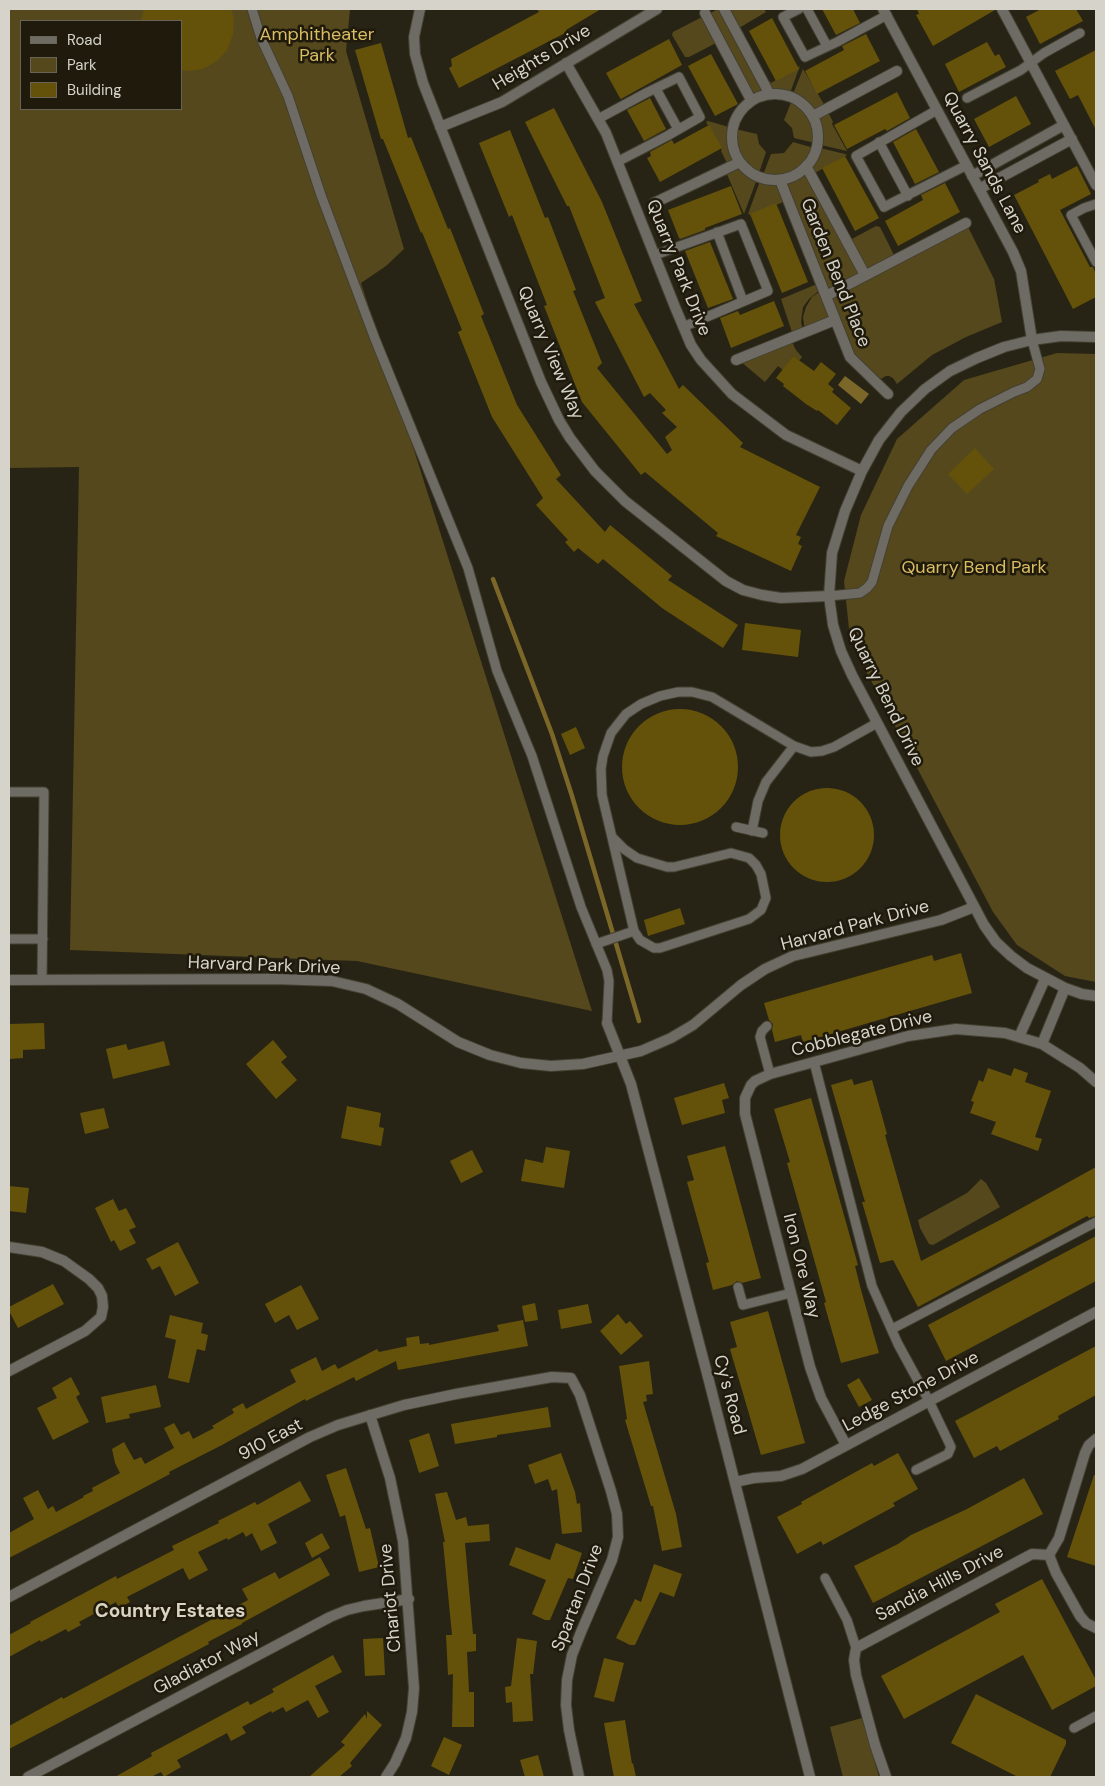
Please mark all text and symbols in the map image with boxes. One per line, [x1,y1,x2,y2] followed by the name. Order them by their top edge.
[20,20,182,110] legend
[489,20,595,96] street label: Heights Drive
[260,24,374,66] park label: Amphitheater Park
[67,30,102,50] text: Road
[67,55,97,75] text: Park
[67,80,122,100] text: Building
[937,88,1031,238] street label: Quarry Sands Lane
[795,195,875,351] street label: Garden Bend Place
[641,197,715,339] street label: Quarry Park Drive
[512,283,588,423] street label: Quarry View Way
[901,557,1047,579] park label: Quarry Bend Park
[842,624,928,770] street label: Quarry Bend Drive
[778,896,932,956] street label: Harvard Park Drive
[187,953,341,979] street label: Harvard Park Drive
[789,1006,935,1062] street label: Cobblegate Drive
[777,1211,825,1321] street label: Iron Ore Way
[839,1347,983,1437] street label: Ledge Stone Drive
[708,1353,750,1437] street label: Cy's Road
[235,1414,307,1466] street label: 910 East
[548,1541,608,1655] street label: Spartan Drive
[872,1541,1008,1627] street label: Sandia Hills Drive
[375,1543,407,1653] street label: Chariot Drive
[95,1601,245,1623] district label: Country Estates
[150,1626,264,1700] street label: Gladiator Way

